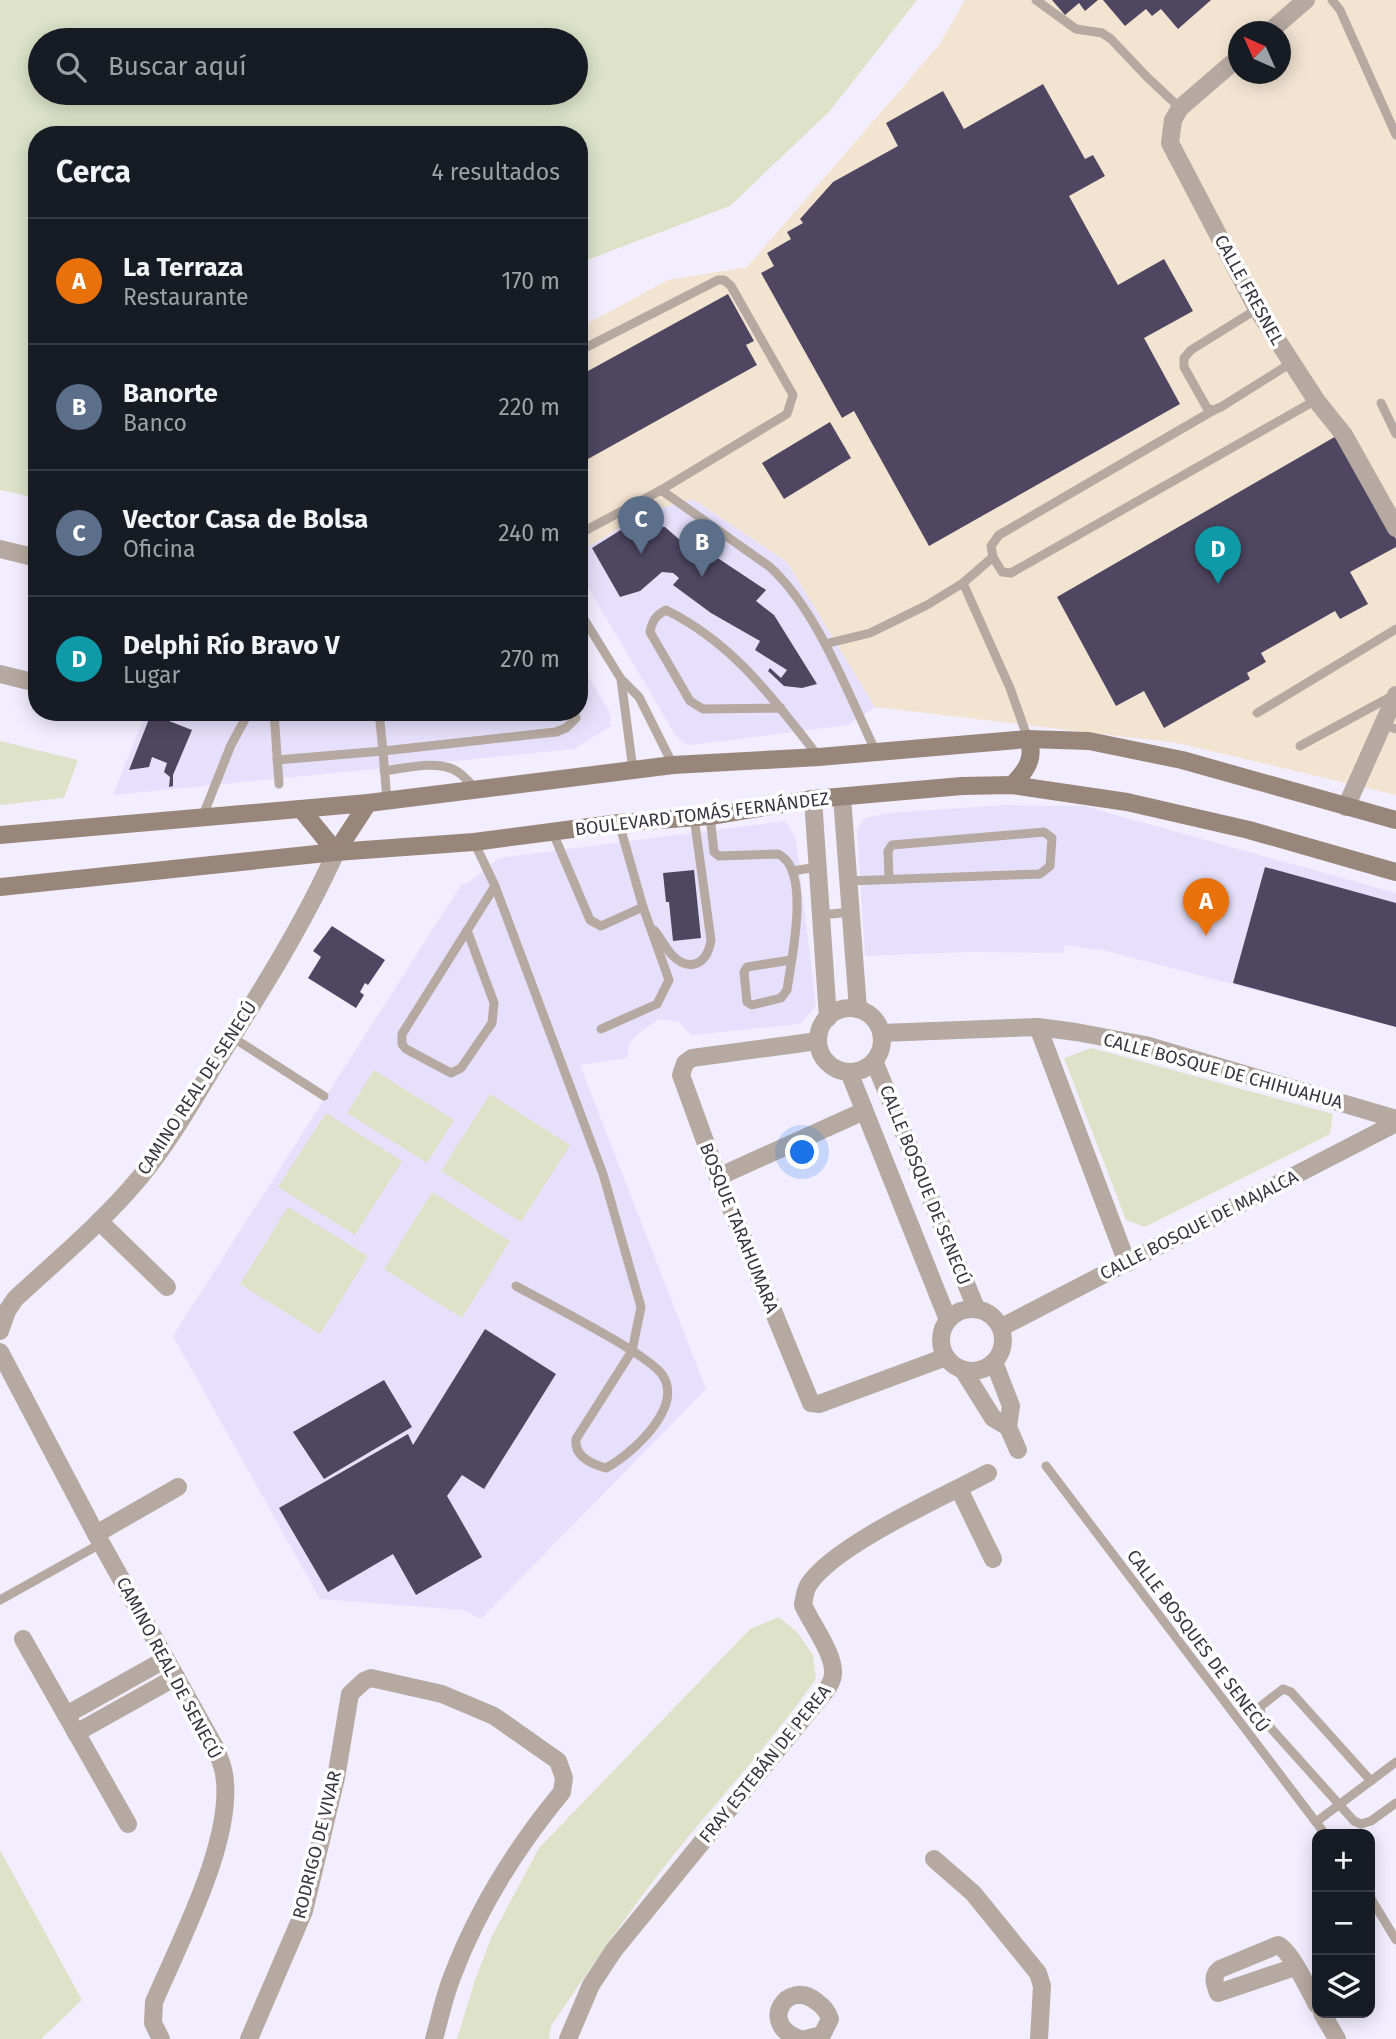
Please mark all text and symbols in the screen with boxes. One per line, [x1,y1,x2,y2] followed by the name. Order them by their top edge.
[1228,21,1291,84] north arrow
[28,28,588,105] search box
[52,48,90,86] icon: search
[108,51,246,82] text: Buscar aquí
[56,154,131,190] text: Cerca
[431,158,560,186] text: 4 resultados
[1210,231,1288,349] street label: CALLE FRESNEL
[123,252,243,283] text: La Terraza
[72,267,86,295] text: A
[501,267,560,295] text: 170 m
[123,283,248,311] text: Restaurante
[123,378,218,409] text: Banorte
[72,393,86,421] text: B
[499,393,560,421] text: 220 m
[123,409,187,437] text: Banco
[618,496,664,554] pin: C
[123,504,368,535] text: Vector Casa de Bolsa
[72,519,86,547] text: C
[498,519,560,547] text: 240 m
[679,519,725,577] pin: B
[1195,526,1241,584] pin: D
[123,535,196,563] text: Oficina
[123,630,339,661] text: Delphi Río Bravo V
[72,645,86,673] text: D
[500,645,560,673] text: 270 m
[123,661,180,689] text: Lugar
[574,786,830,841] street label: BOULEVARD TOMÁS FERNÁNDEZ
[1183,878,1229,936] pin: A
[132,996,261,1179] street label: CAMINO REAL DE SENECÚ
[1101,1028,1346,1114] street label: CALLE BOSQUE DE CHIHUAHUA
[875,1081,976,1288] street label: CALLE BOSQUE DE SENECÚ
[785,1135,819,1169] your location
[695,1140,783,1317] street label: BOSQUE TARAHUMARA
[1096,1165,1302,1285] street label: CALLE BOSQUE DE MAJALCA
[1122,1545,1275,1737] street label: CALLE BOSQUES DE SENECÚ
[112,1573,227,1763] street label: CAMINO REAL DE SENECÚ
[694,1679,836,1847] street label: FRAY ESTEBÁN DE PEREA
[288,1769,346,1921] street label: RODRIGO DE VIVAR
[1312,1829,1375,2018] map controls
[1312,1829,1375,1892] button: +
[1312,1892,1375,1955] button: −
[1312,1955,1375,2018] button: layers

